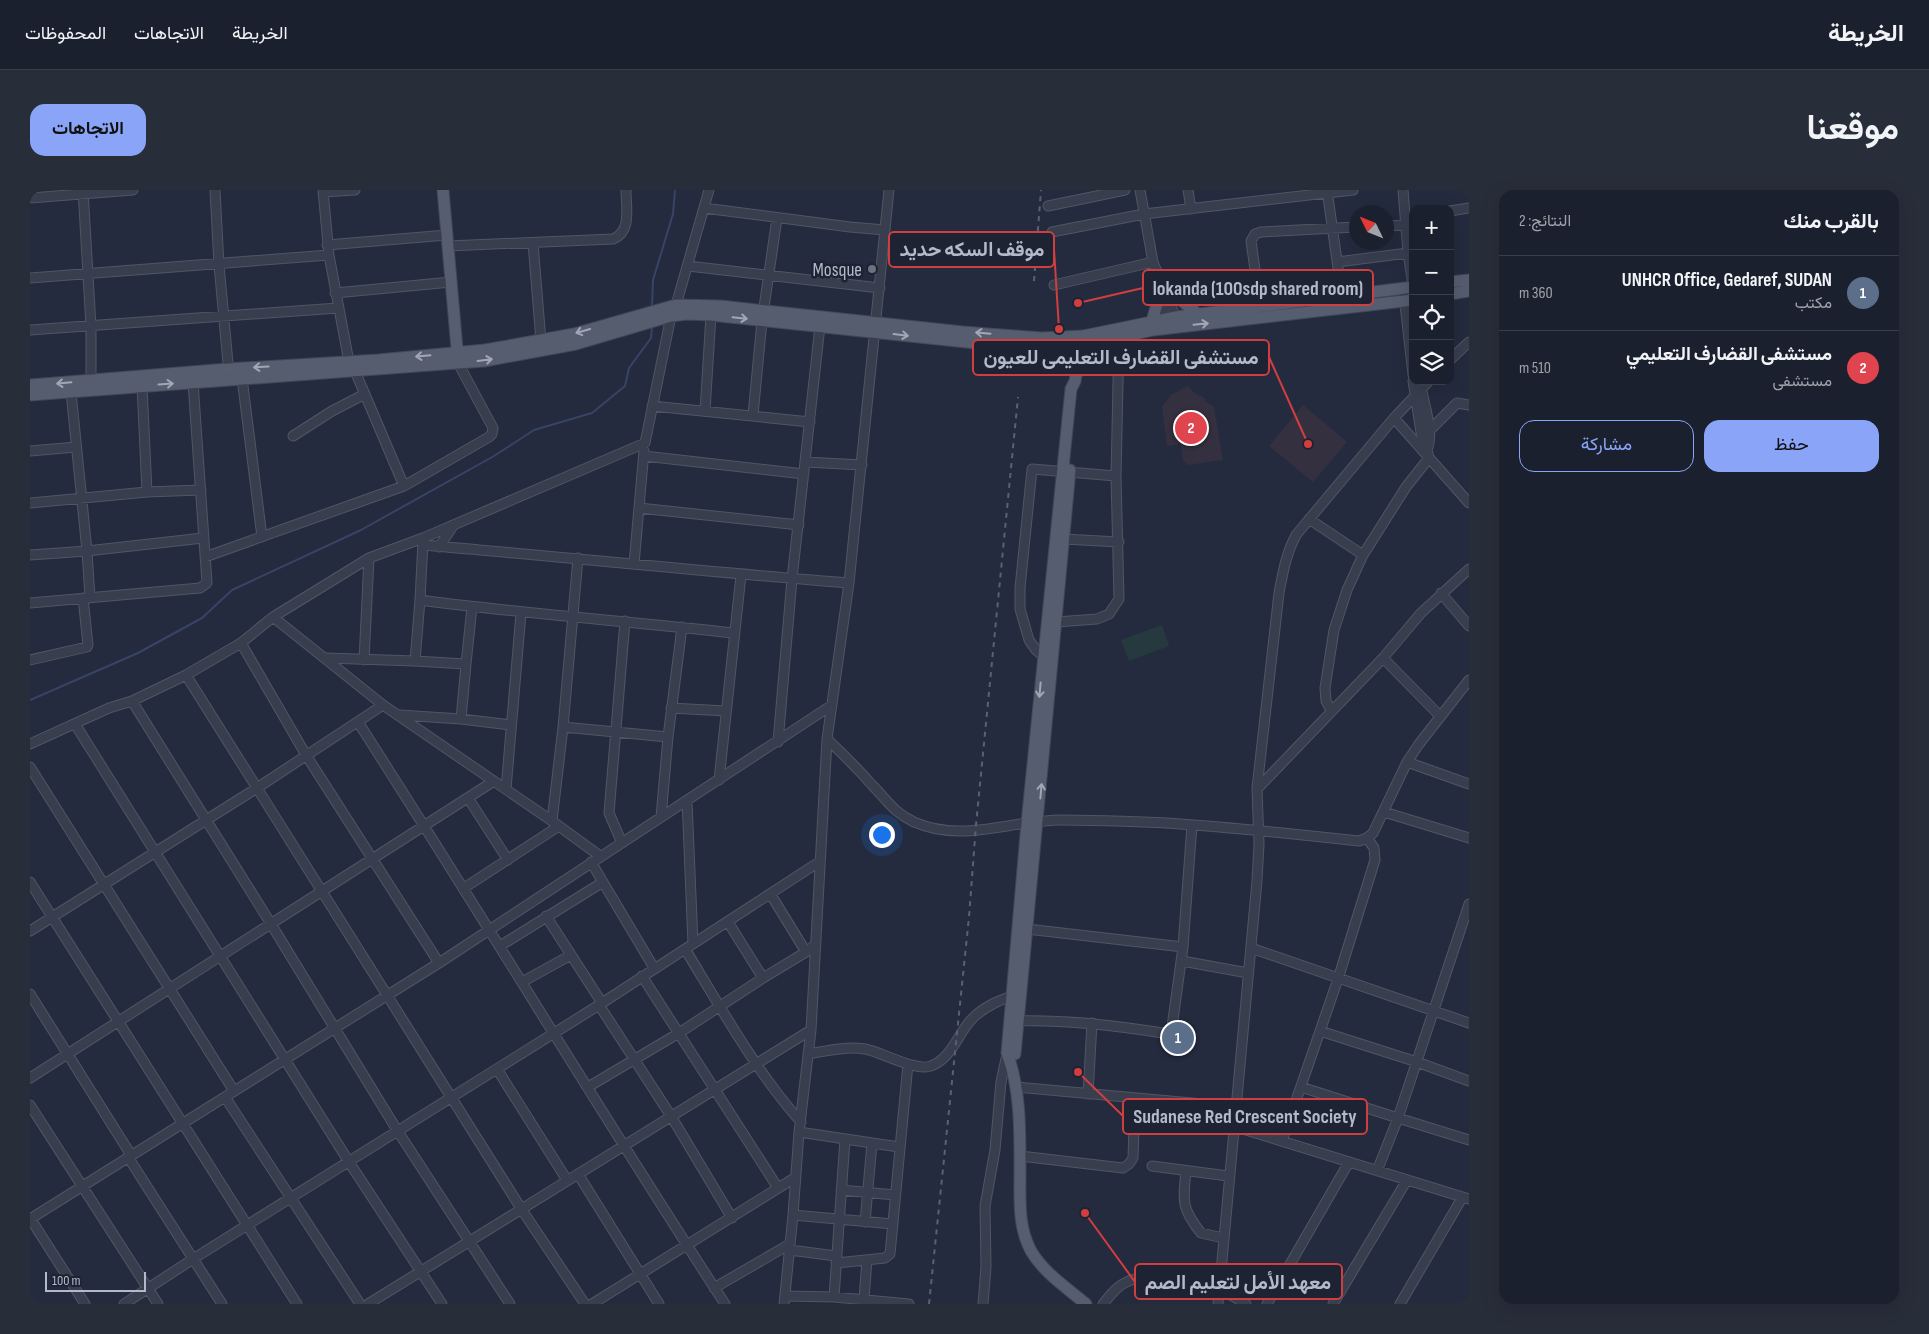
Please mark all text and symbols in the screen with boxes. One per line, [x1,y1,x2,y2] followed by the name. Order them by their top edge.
[1828,19,1904,48] text: الخريطة
[25,23,106,44] text: المحفوظات
[134,23,204,44] text: الاتجاهات
[232,23,288,44] text: الخريطة
[30,104,146,156] button: الاتجاهات
[1806,107,1899,150] text: موقعنا
[1349,205,1394,250] north arrow
[1409,205,1454,385] map controls
[1409,205,1454,250] button: +
[1784,209,1879,234] text: بالقرب منك
[1519,212,1571,231] text: النتائج: 2
[889,232,1054,267] callout: موقف السكه حديد
[900,238,1045,262] text: موقف السكه حديد
[1409,250,1454,295] button: −
[813,259,862,282] place label: Mosque
[866,263,878,275] marker: Mosque
[1622,269,1832,292] text: UNHCR Office, Gedaref, SUDAN
[1143,270,1373,305] callout: lokanda (100sdp shared room)
[1153,277,1363,301] text: lokanda (100sdp shared room)
[1519,284,1553,303] text: 360 m
[1860,284,1866,303] text: 1
[1795,294,1832,313] text: مكتب
[1409,295,1454,340] button: locate
[731,313,747,323] one-way arrow
[1193,319,1209,329] one-way arrow
[576,327,592,337] one-way arrow
[975,329,991,338] one-way arrow
[893,330,909,340] one-way arrow
[973,340,1269,375] callout: مستشفى القضارف التعليمى للعيون
[1409,340,1454,385] button: layers
[1626,343,1832,366] text: مستشفى القضارف التعليمي
[983,346,1259,370] text: مستشفى القضارف التعليمى للعيون
[415,351,431,361] one-way arrow
[477,355,493,365] one-way arrow
[1519,359,1551,378] text: 510 m
[1860,359,1867,378] text: 2
[253,363,269,372] one-way arrow
[1772,372,1832,391] text: مستشفى
[56,378,72,387] one-way arrow
[158,380,174,389] one-way arrow
[1175,409,1207,447] pin: 2
[1519,420,1694,472] button: مشاركة
[1704,420,1879,472] button: حفظ
[1036,681,1045,697] one-way arrow
[1036,783,1045,799] one-way arrow
[869,822,895,848] your location
[1162,1019,1194,1057] pin: 1
[1123,1099,1367,1134] callout: Sudanese Red Crescent Society
[1133,1105,1357,1129] text: Sudanese Red Crescent Society
[1135,1264,1342,1299] callout: معهد الأمل لتعليم الصم
[45,1269,146,1292] scale bar
[1145,1271,1331,1295] text: معهد الأمل لتعليم الصم
[52,1272,81,1289] text: 100 m

